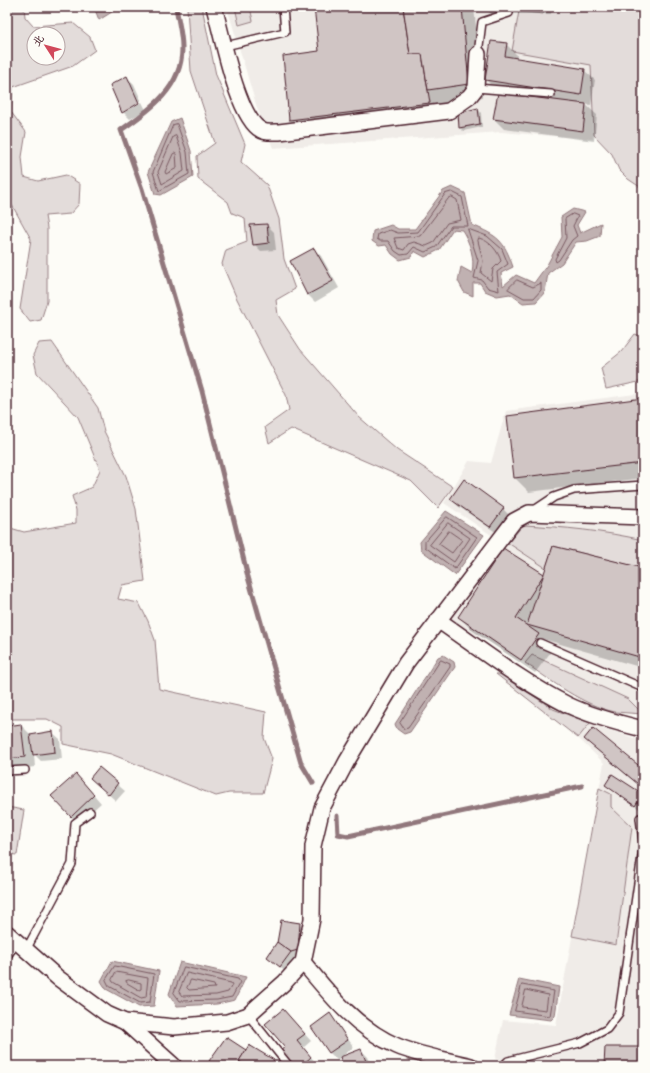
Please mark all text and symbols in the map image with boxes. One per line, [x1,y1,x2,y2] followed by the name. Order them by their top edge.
[26,26,66,66] north arrow
[29,32,48,49] text: 北

